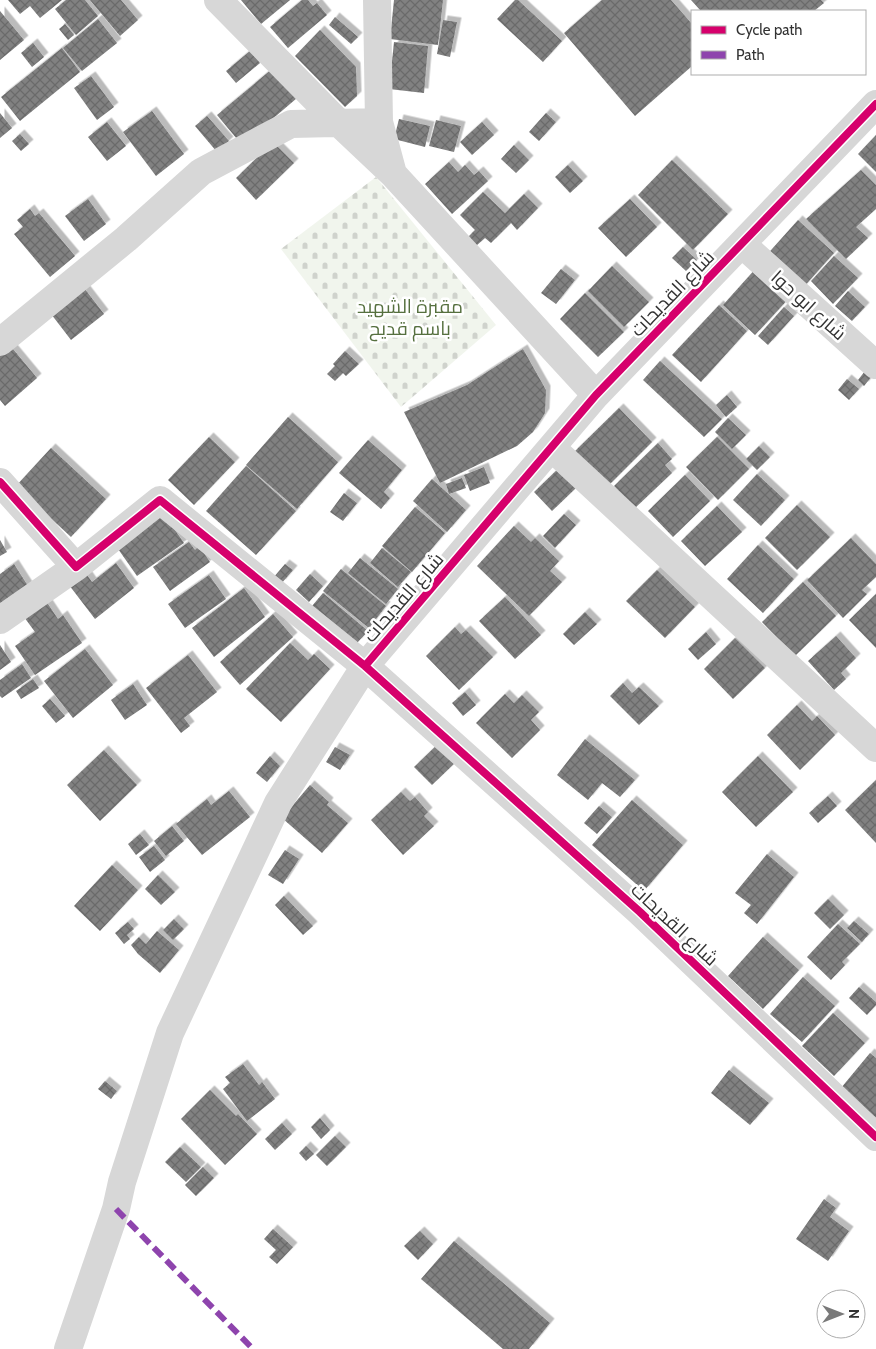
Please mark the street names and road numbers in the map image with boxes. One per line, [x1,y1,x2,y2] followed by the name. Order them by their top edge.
[626,245,721,343] street label: شارع القديحات
[765,266,851,347] street label: شارع ابو حوا
[358,548,450,648] street label: شارع القديحات
[625,878,723,972] street label: شارع القديحات

